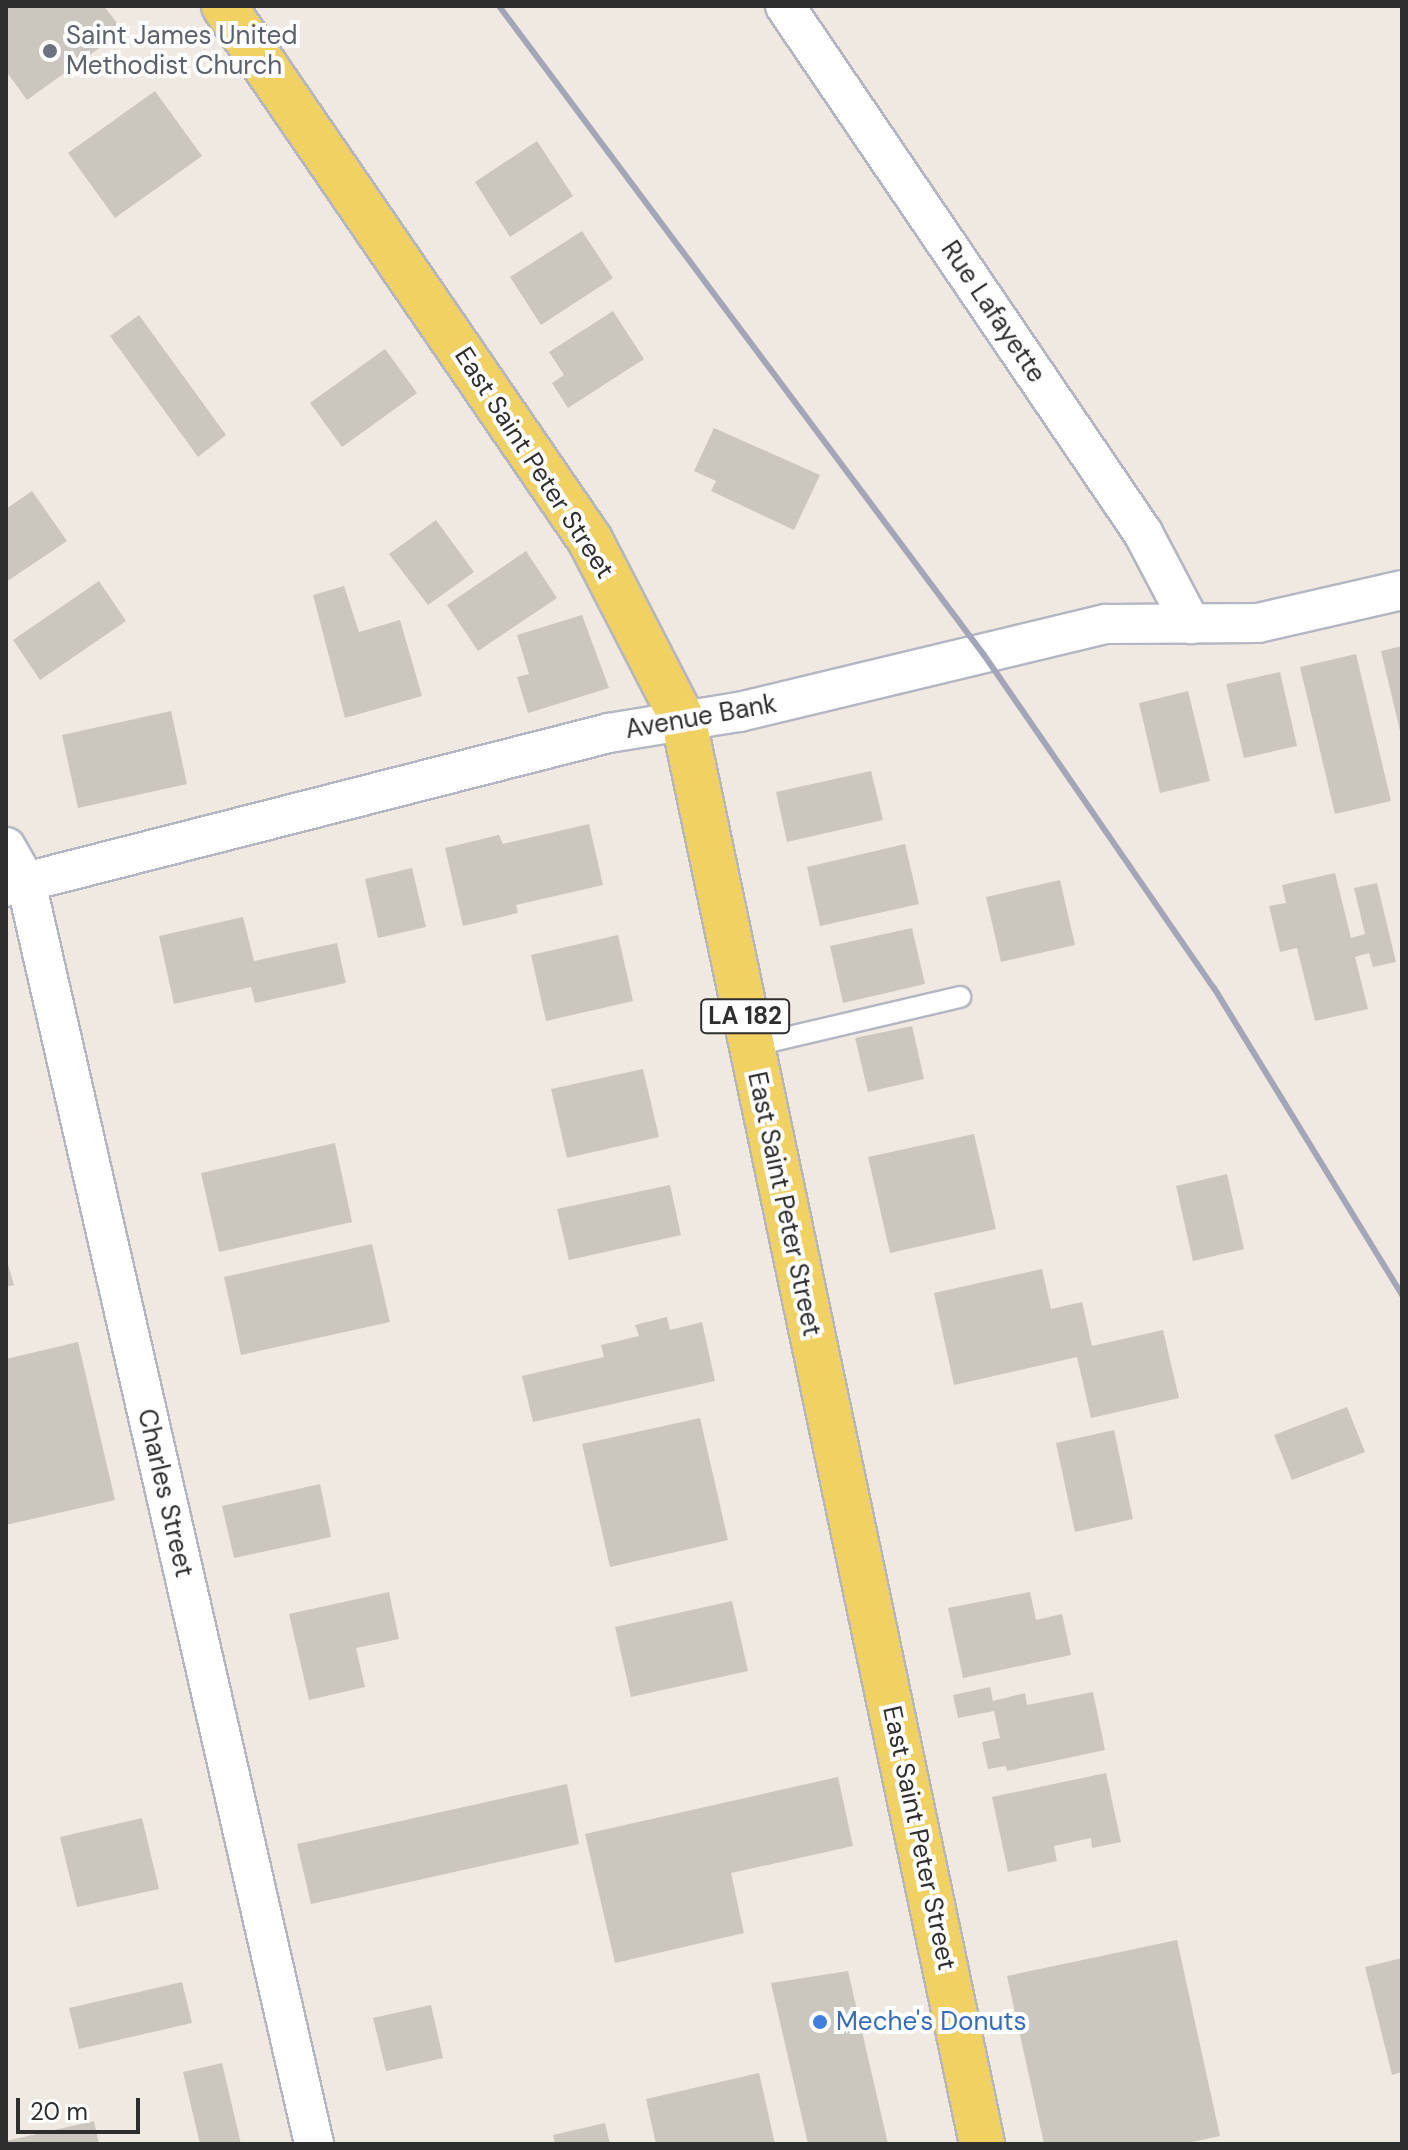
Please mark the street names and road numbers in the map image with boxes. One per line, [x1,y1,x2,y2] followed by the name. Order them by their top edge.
[934,235,1052,389] street label: Rue Lafayette
[448,342,620,584] street label: East Saint Peter Street
[623,688,779,746] street label: Avenue Bank
[699,996,791,1036] road number: LA 182
[741,1069,827,1339] street label: East Saint Peter Street
[131,1406,199,1580] street label: Charles Street
[876,1703,962,1973] street label: East Saint Peter Street

